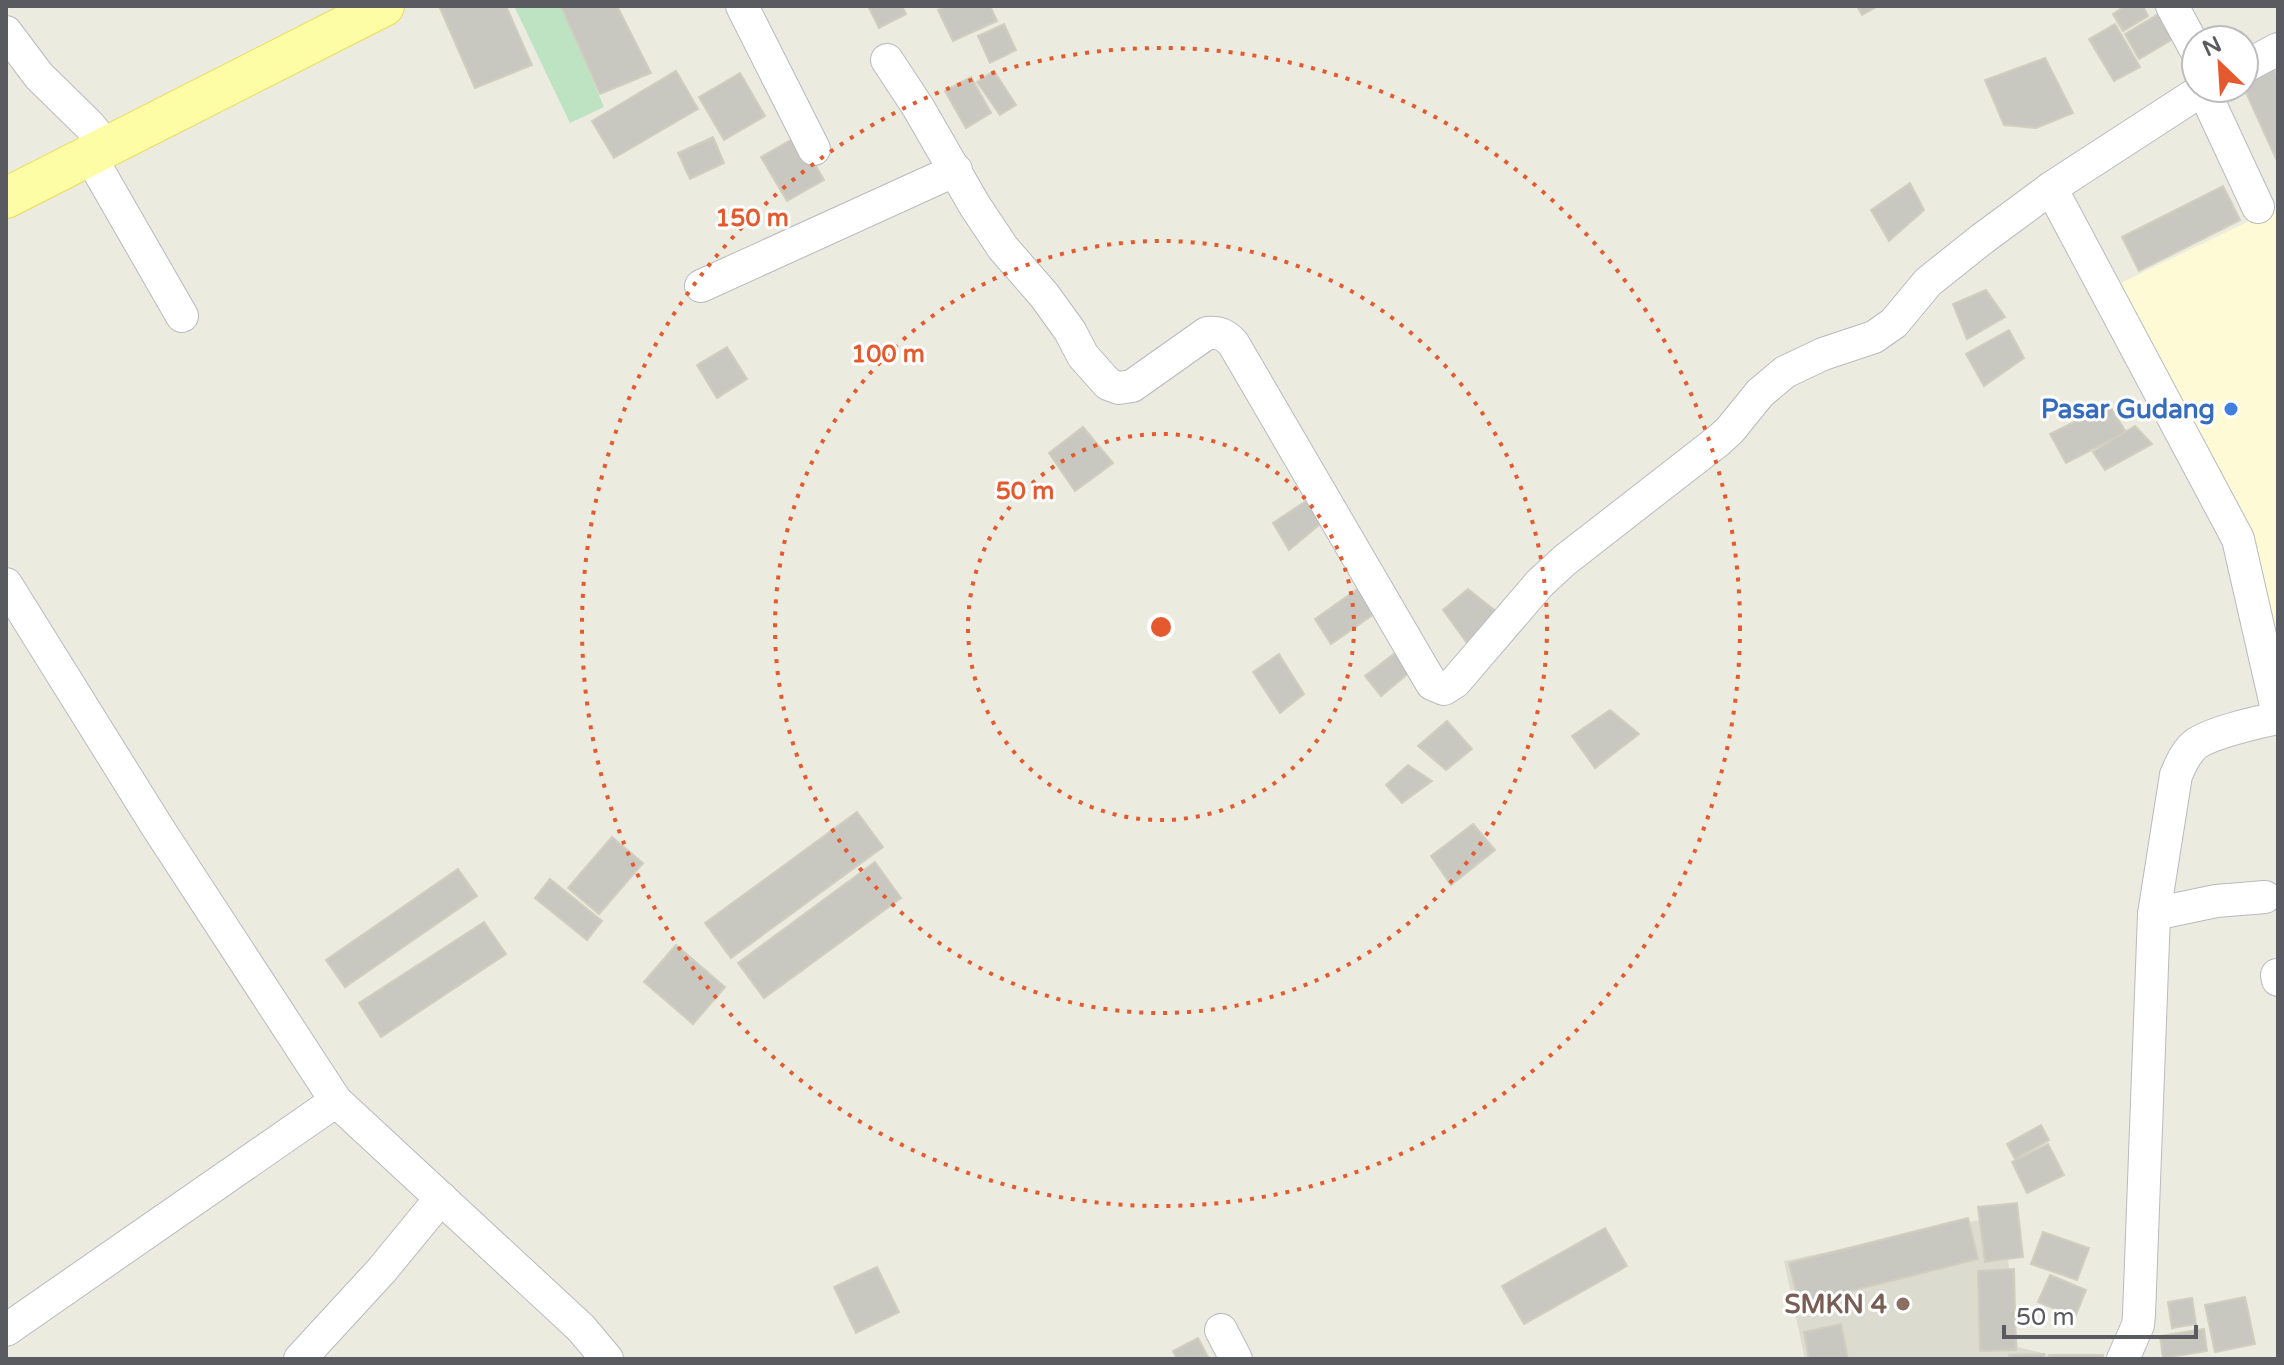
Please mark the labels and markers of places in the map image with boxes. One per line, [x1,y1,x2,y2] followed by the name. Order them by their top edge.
[2041,394,2215,425] place label: Pasar Gudang
[2222,400,2240,418] marker: Pasar Gudang
[1147,613,1175,641] centre of rings
[1784,1289,1887,1320] place label: SMKN 4
[1894,1295,1912,1313] marker: SMKN 4

